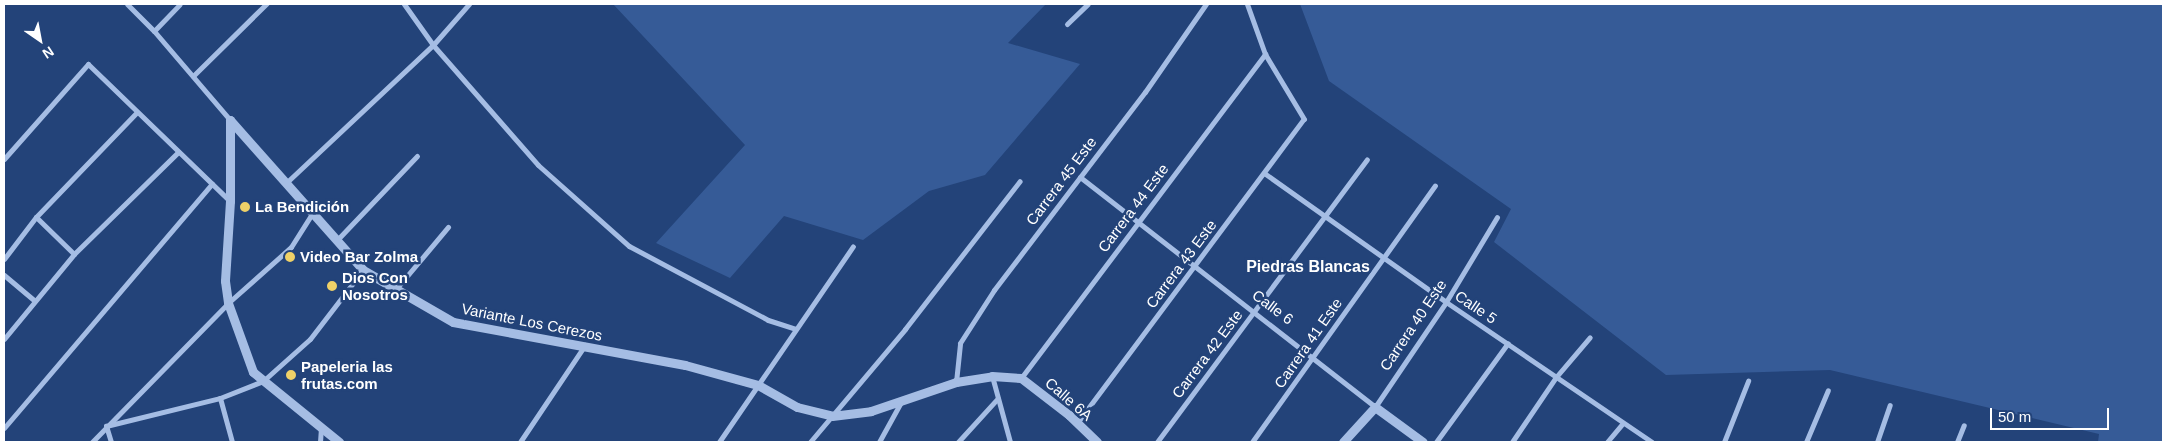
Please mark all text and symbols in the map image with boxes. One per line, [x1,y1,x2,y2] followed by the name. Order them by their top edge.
[15,15,65,65] north arrow
[40,43,57,62] text: N
[1022,133,1100,229] street label: Carrera 45 Este
[1094,160,1172,256] street label: Carrera 44 Este
[255,198,349,216] place label: La Bendición
[239,201,251,213] marker: La Bendición
[1142,216,1220,312] street label: Carrera 43 Este
[300,248,418,266] place label: Video Bar Zolma
[284,251,296,263] marker: Video Bar Zolma
[1246,257,1370,277] district label: Piedras Blancas
[342,268,408,303] place label: Dios Con Nosotros
[1376,276,1450,374] street label: Carrera 40 Este
[326,280,338,292] marker: Dios Con Nosotros
[1249,286,1297,328] street label: Calle 6
[1452,286,1500,328] street label: Calle 5
[1270,294,1346,392] street label: Carrera 41 Este
[460,300,604,344] street label: Variante Los Cerezos
[1168,306,1246,402] street label: Carrera 42 Este
[301,357,393,392] place label: Papeleria las frutas.com
[285,369,297,381] marker: Papeleria las frutas.com
[1042,374,1096,424] street label: Calle 6A
[1992,398,2111,430] scale bar
[1998,408,2031,425] text: 50 m

